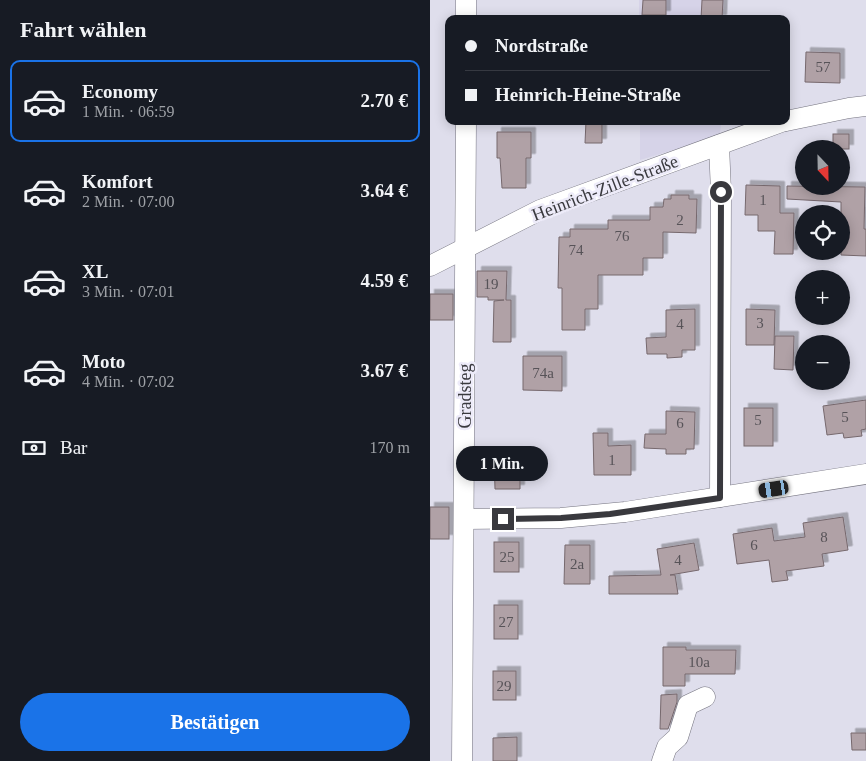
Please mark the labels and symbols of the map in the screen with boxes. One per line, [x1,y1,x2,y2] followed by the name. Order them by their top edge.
[816,59,831,75] house number: 57
[795,140,850,195] north arrow
[529,151,681,225] street label: Heinrich-Zille-Straße
[710,181,732,203] route start
[759,192,767,208] house number: 1
[676,212,684,228] house number: 2
[615,228,630,244] house number: 76
[569,242,584,258] house number: 74
[484,276,499,292] house number: 19
[756,315,764,331] house number: 3
[676,316,684,332] house number: 4
[455,364,475,428] street label: Gradsteg
[532,365,554,381] house number: 74a
[841,409,849,425] house number: 5
[754,412,762,428] house number: 5
[676,415,684,431] house number: 6
[457,446,549,482] callout: 1 Min.
[608,452,616,468] house number: 1
[758,479,789,499] car
[492,508,514,530] route end
[820,529,828,545] house number: 8
[750,537,758,553] house number: 6
[500,549,515,565] house number: 25
[674,552,682,568] house number: 4
[570,556,584,572] house number: 2a
[499,614,514,630] house number: 27
[688,654,710,670] house number: 10a
[497,678,512,694] house number: 29

